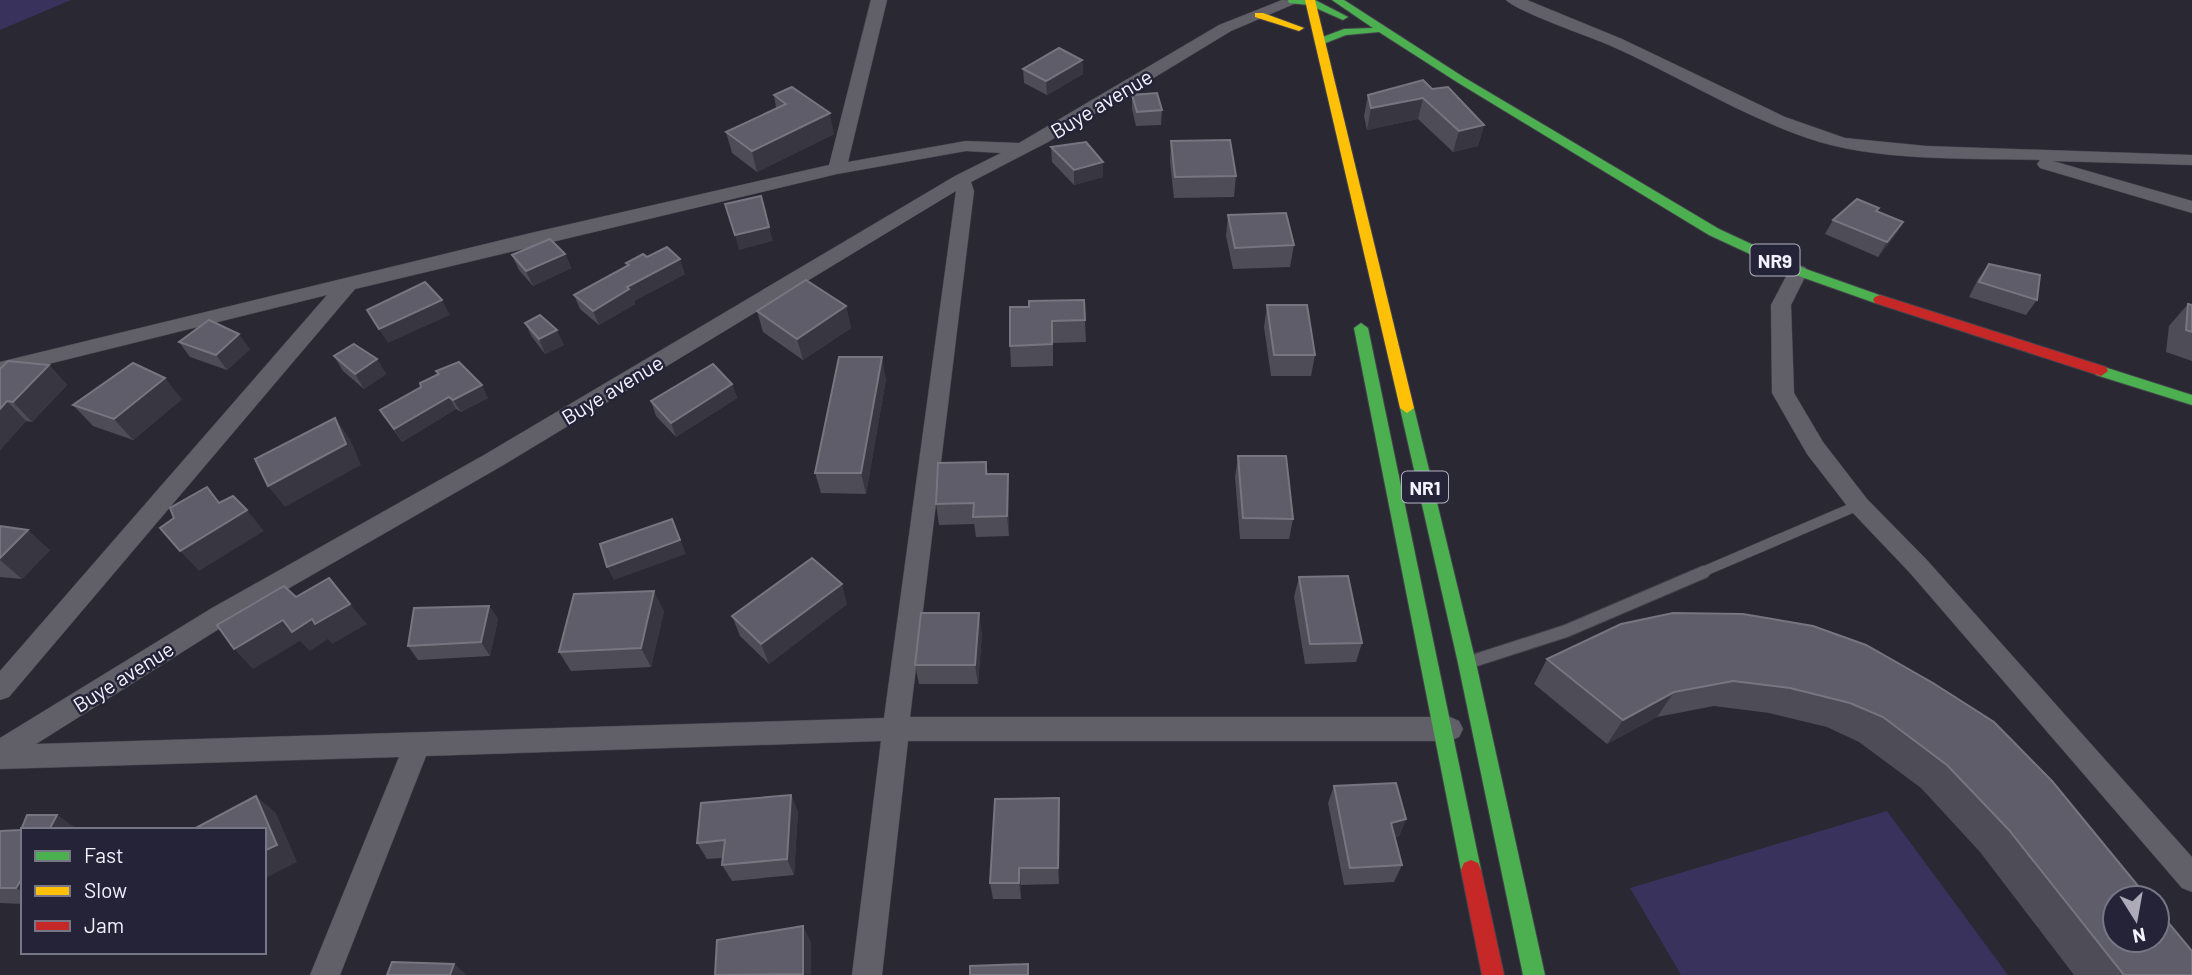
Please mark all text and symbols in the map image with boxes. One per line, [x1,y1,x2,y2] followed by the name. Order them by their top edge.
[1046,63,1156,143] street label: Buye avenue
[1750,244,1800,276] road number: NR9
[557,349,667,429] street label: Buye avenue
[1402,472,1448,502] road number: NR1
[68,635,178,717] street label: Buye avenue
[21,828,266,954] legend
[84,842,124,867] text: Fast
[84,877,127,902] text: Slow
[2101,884,2171,954] north arrow
[84,912,124,937] text: Jam
[2131,924,2148,949] text: N

